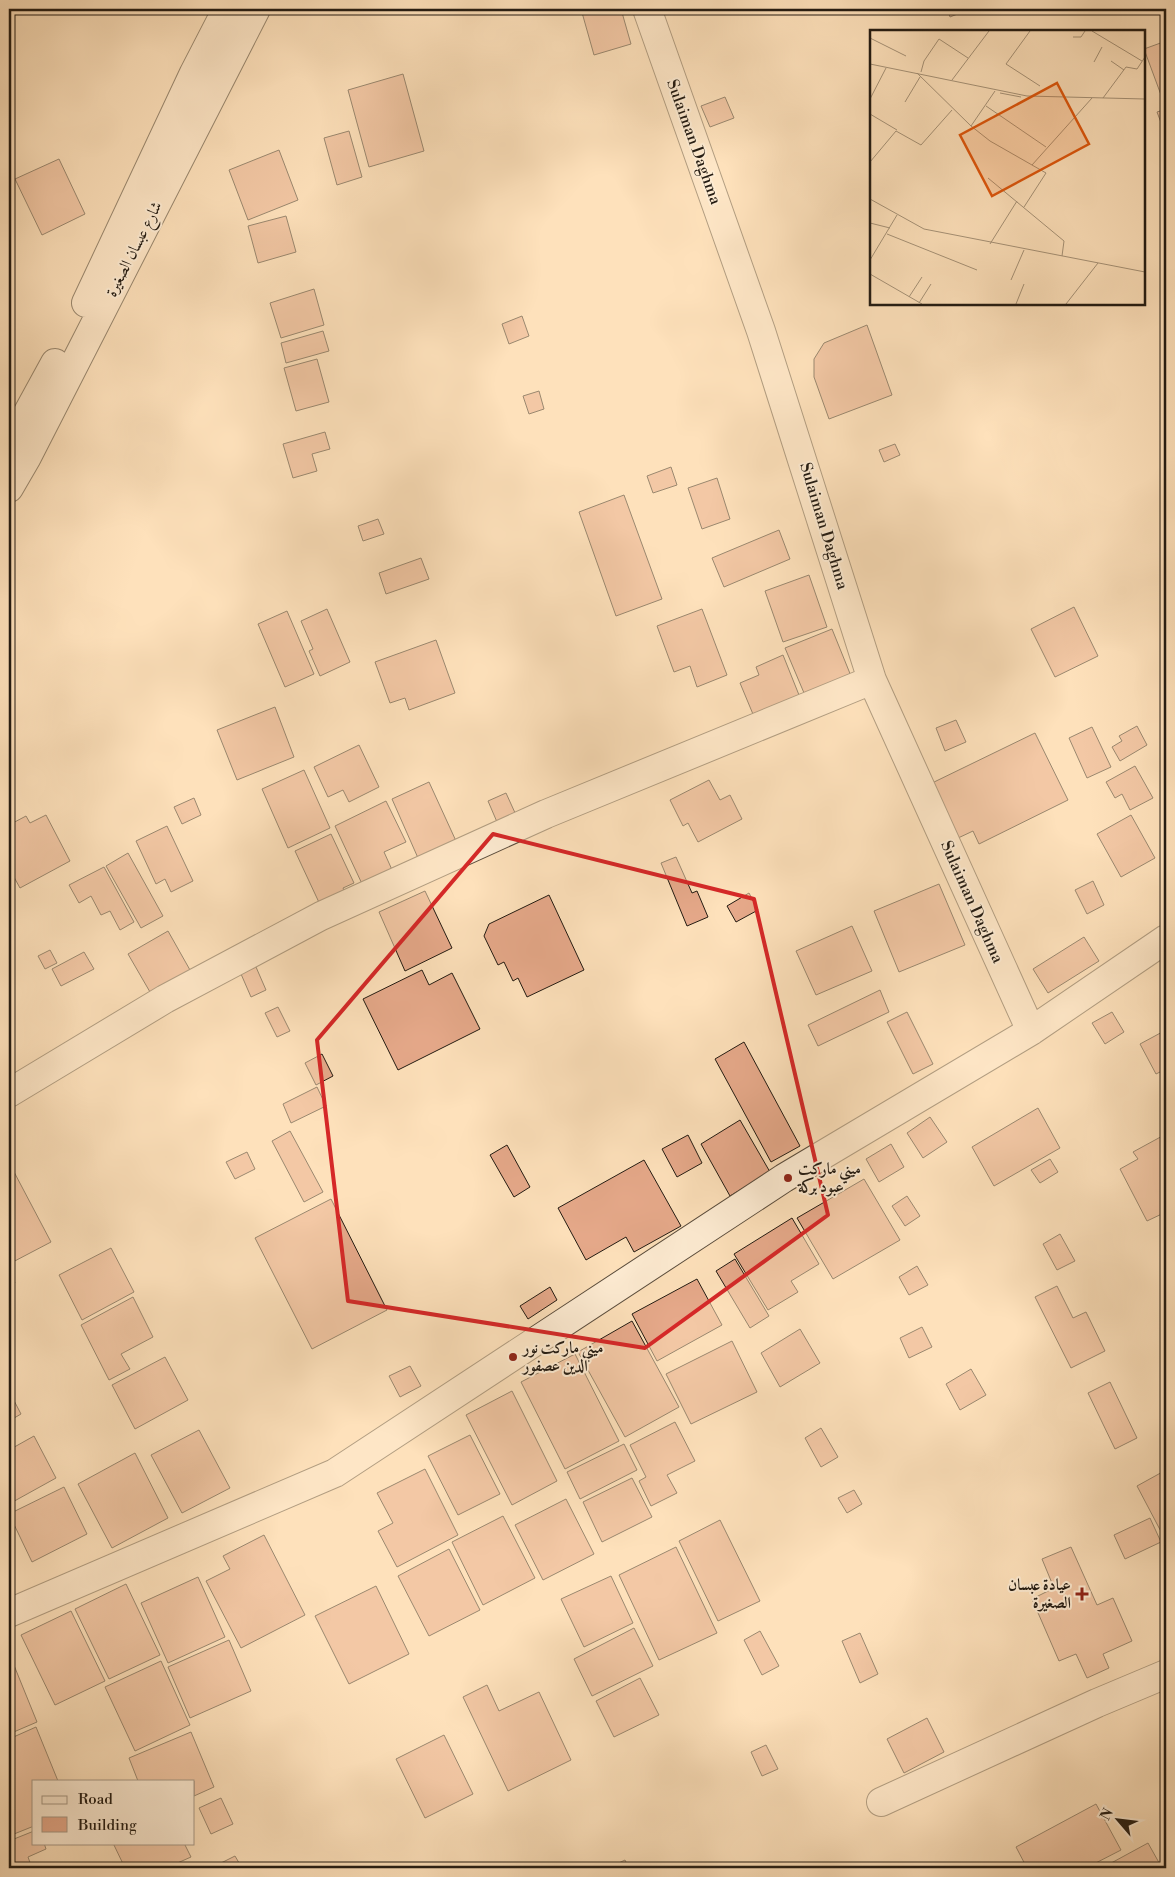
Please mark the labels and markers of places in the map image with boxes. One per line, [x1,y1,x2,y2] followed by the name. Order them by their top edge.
[797,1159,861,1197] place label: ميني ماركت عبود بركة
[782,1172,794,1184] marker: ميني ماركت عبود بركة
[521,1338,603,1376] place label: ميني ماركت نور الدين عصفور
[507,1351,519,1363] marker: ميني ماركت نور الدين عصفور
[1008,1575,1071,1613] place label: عيادة عبسان الصغيرة
[1075,1587,1089,1601] marker: عيادة عبسان الصغيرة

